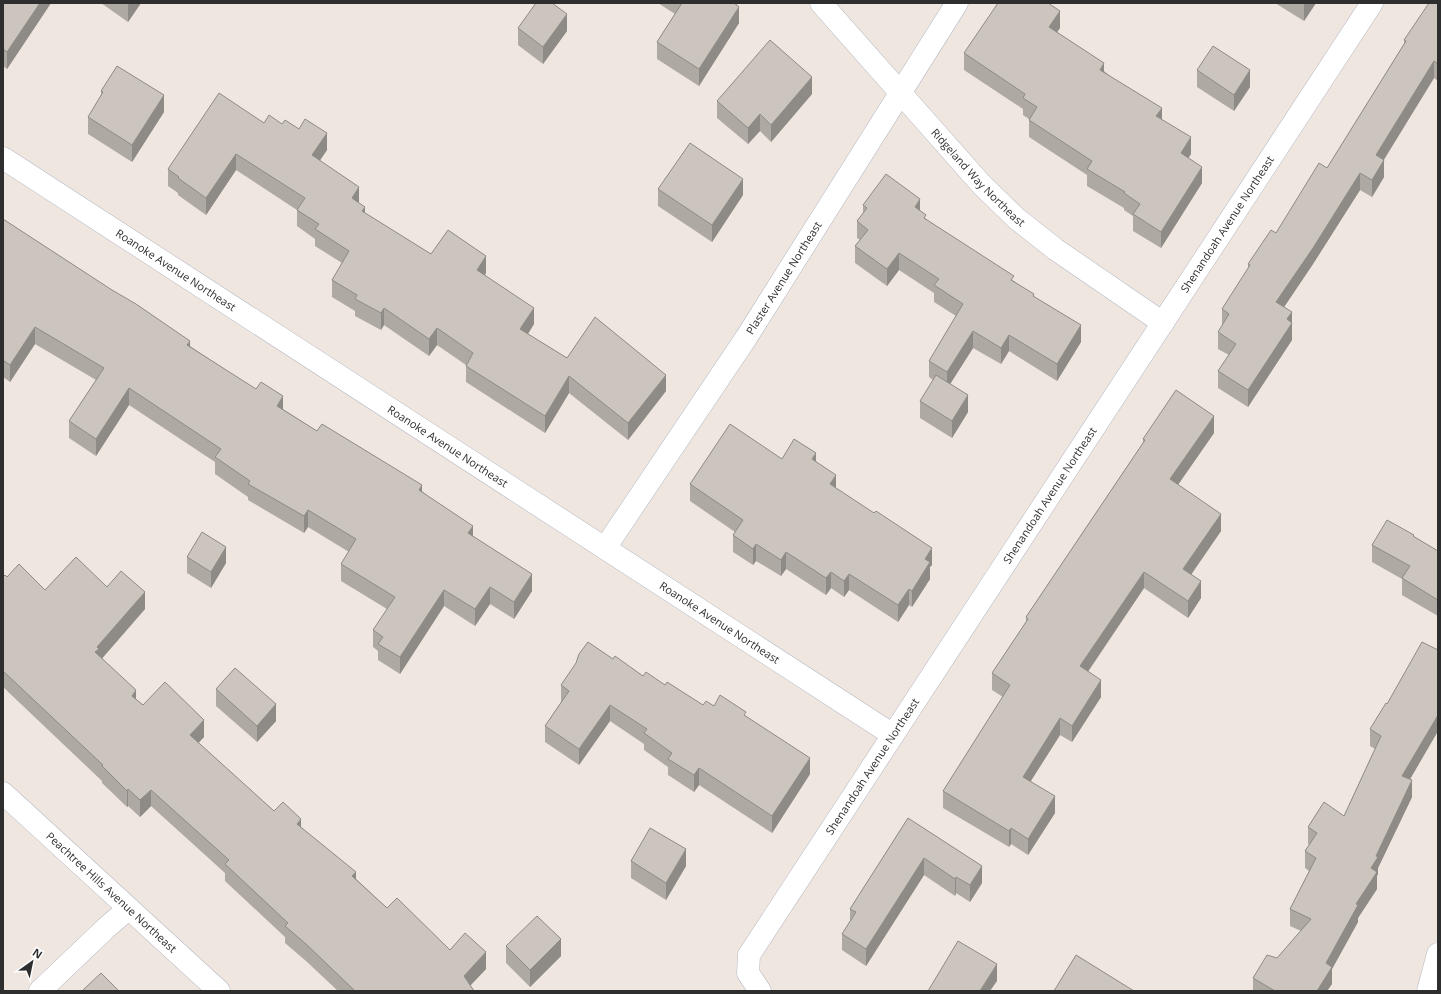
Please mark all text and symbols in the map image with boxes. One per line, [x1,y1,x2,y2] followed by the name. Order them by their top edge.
[928,125,1028,230] street label: Ridgeland Way Northeast
[1177,153,1277,295] street label: Shenandoah Avenue Northeast
[742,218,825,337] street label: Plaster Avenue Northeast
[113,225,239,314] street label: Roanoke Avenue Northeast
[385,401,511,490] street label: Roanoke Avenue Northeast
[999,424,1100,566] street label: Shenandoah Avenue Northeast
[657,578,783,667] street label: Roanoke Avenue Northeast
[822,695,922,837] street label: Shenandoah Avenue Northeast
[43,828,180,956] street label: Peachtree Hills Avenue Northeast
[12,942,52,982] north arrow
[30,944,46,962] text: N

